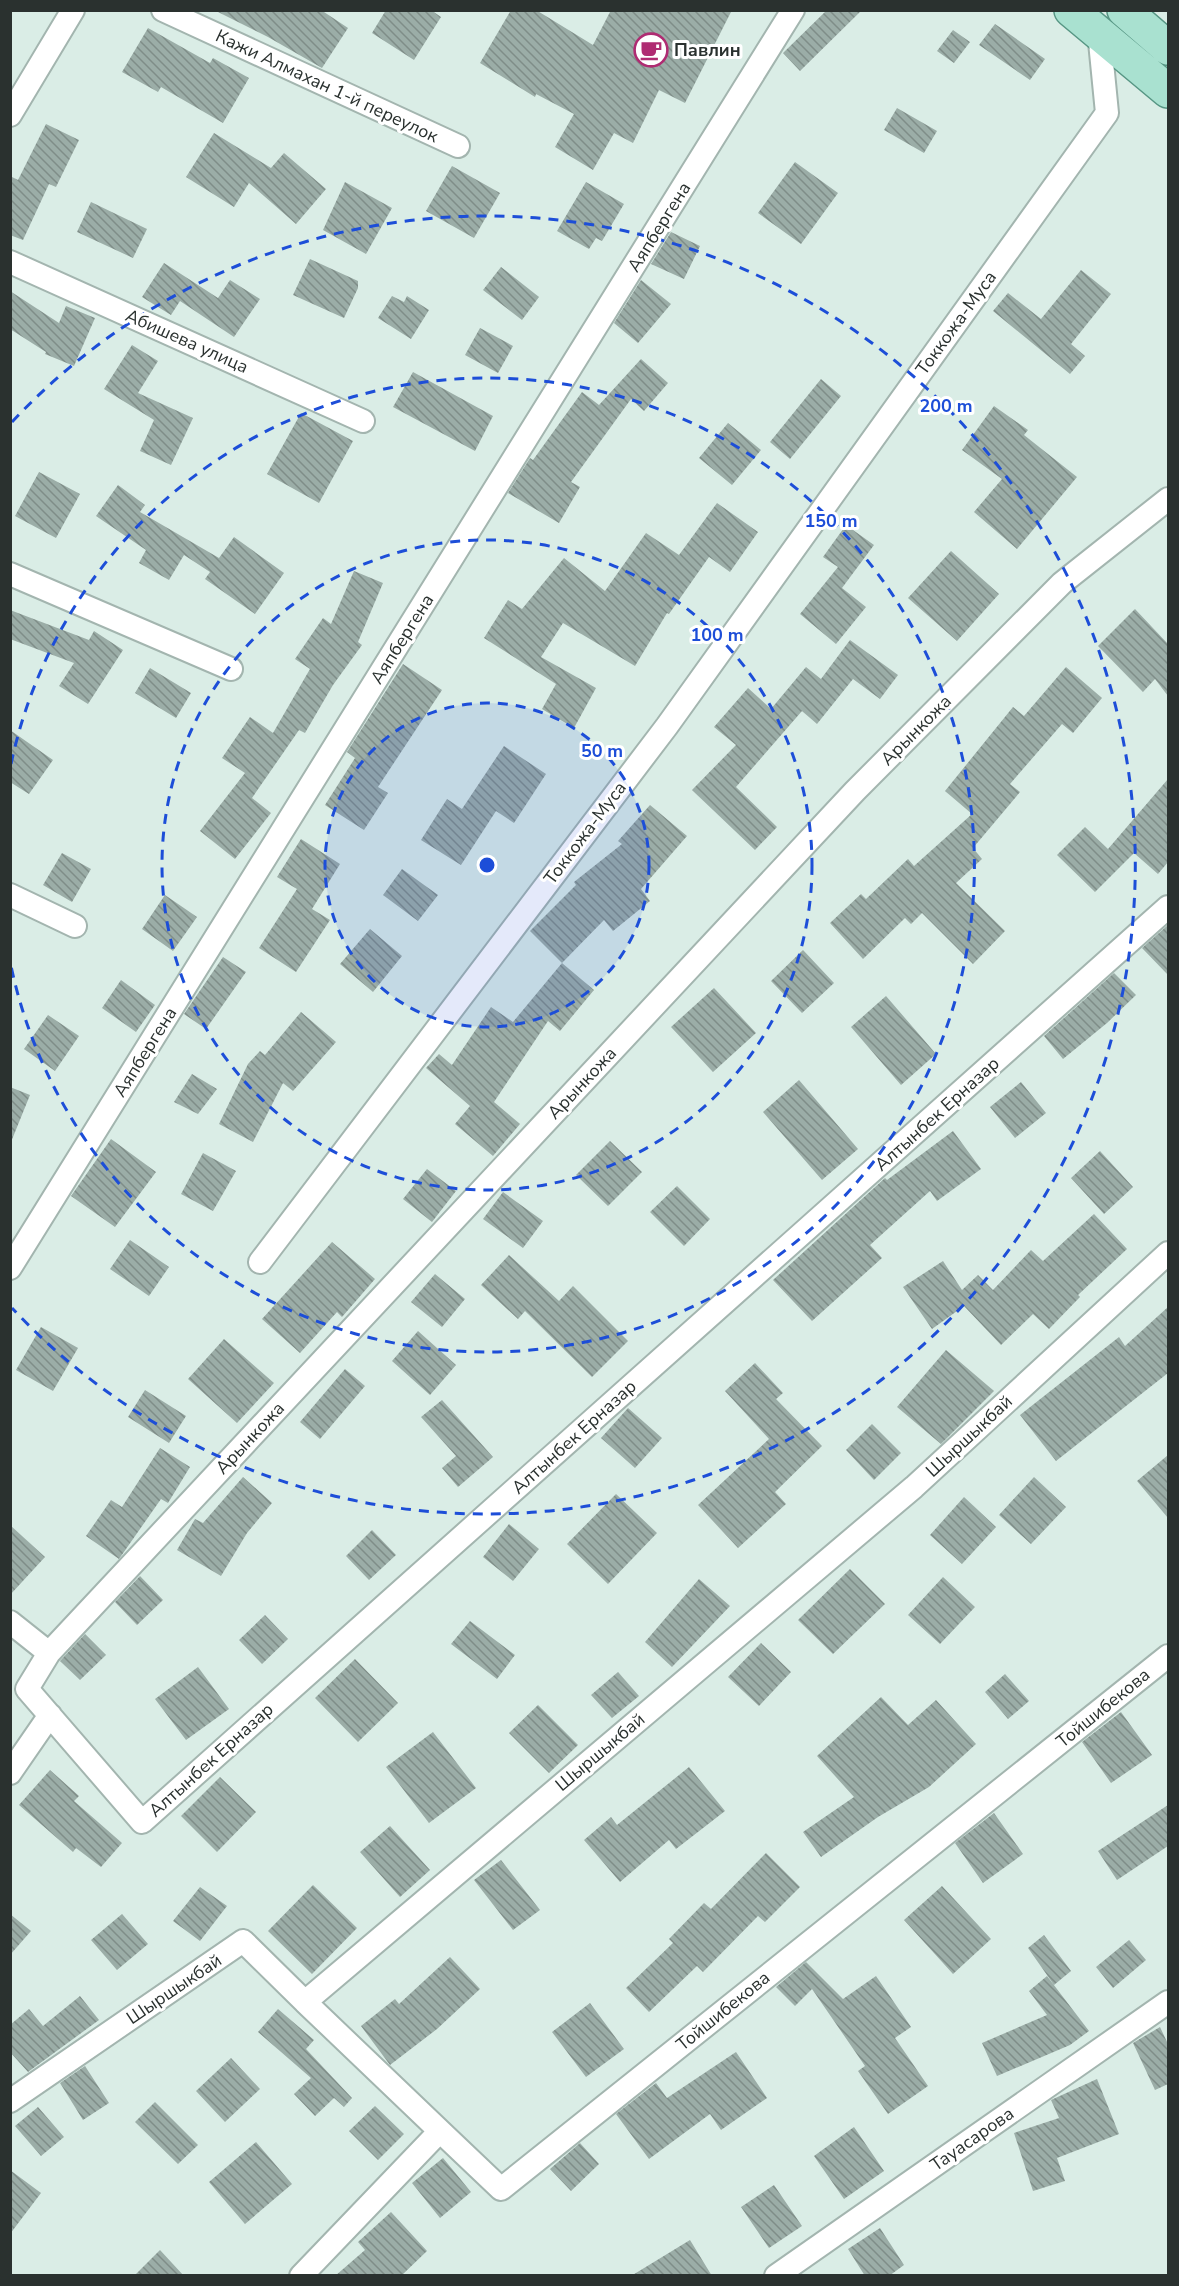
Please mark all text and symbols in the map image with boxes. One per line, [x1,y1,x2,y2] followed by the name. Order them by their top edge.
[212,24,443,148] street label: Кажи Алмахан 1-й переулок
[633,32,669,68] cafe icon: Павлин
[674,38,741,62] place label: Павлин
[622,177,696,277] street label: Аяпбергена
[910,266,1002,380] street label: Токкожа-Муса
[122,303,252,379] street label: Абишева улица
[919,394,973,418] text: 200 m
[804,509,858,533] text: 150 m
[365,589,439,689] street label: Аяпбергена
[690,623,744,647] text: 100 m
[875,689,957,771] street label: Арынкожа
[581,739,623,763] text: 50 m
[538,777,632,889] street label: Токкожа-Муса
[477,855,497,875] centre of rings
[108,1002,182,1102] street label: Аяпбергена
[542,1042,622,1124] street label: Арынкожа
[870,1052,1004,1176] street label: Алтынбек Ерназар
[507,1375,641,1499] street label: Алтынбек Ерназар
[921,1390,1017,1482] street label: Шыршыкбай
[210,1397,290,1479] street label: Арынкожа
[1051,1663,1155,1753] street label: Тойшибекова
[144,1698,278,1822] street label: Алтынбек Ерназар
[550,1707,650,1797] street label: Шыршыкбай
[122,1948,226,2030] street label: Шыршыкбай
[671,1966,775,2056] street label: Тойшибекова
[925,2101,1019,2177] street label: Тауасарова

